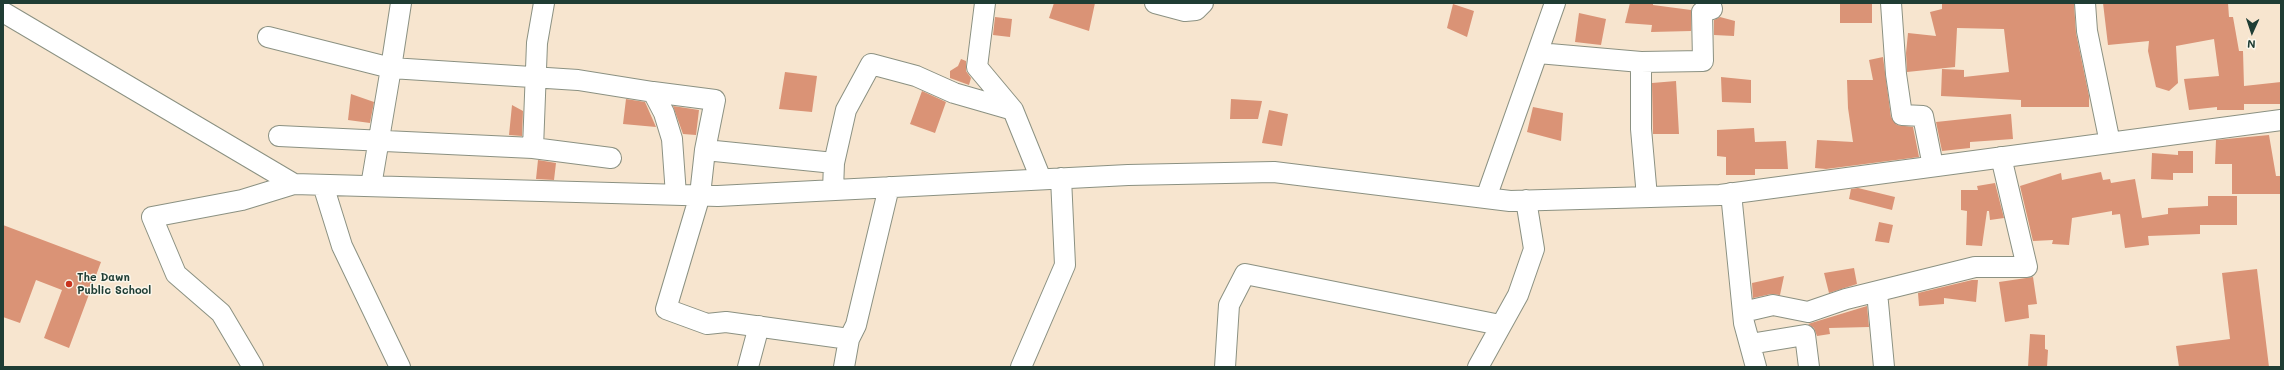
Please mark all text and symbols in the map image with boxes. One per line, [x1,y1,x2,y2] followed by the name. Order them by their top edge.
[2232,12,2272,52] north arrow
[2247,37,2256,52] text: N
[77,271,151,297] place label: The Dawn Public School
[64,279,74,289] marker: The Dawn Public School

